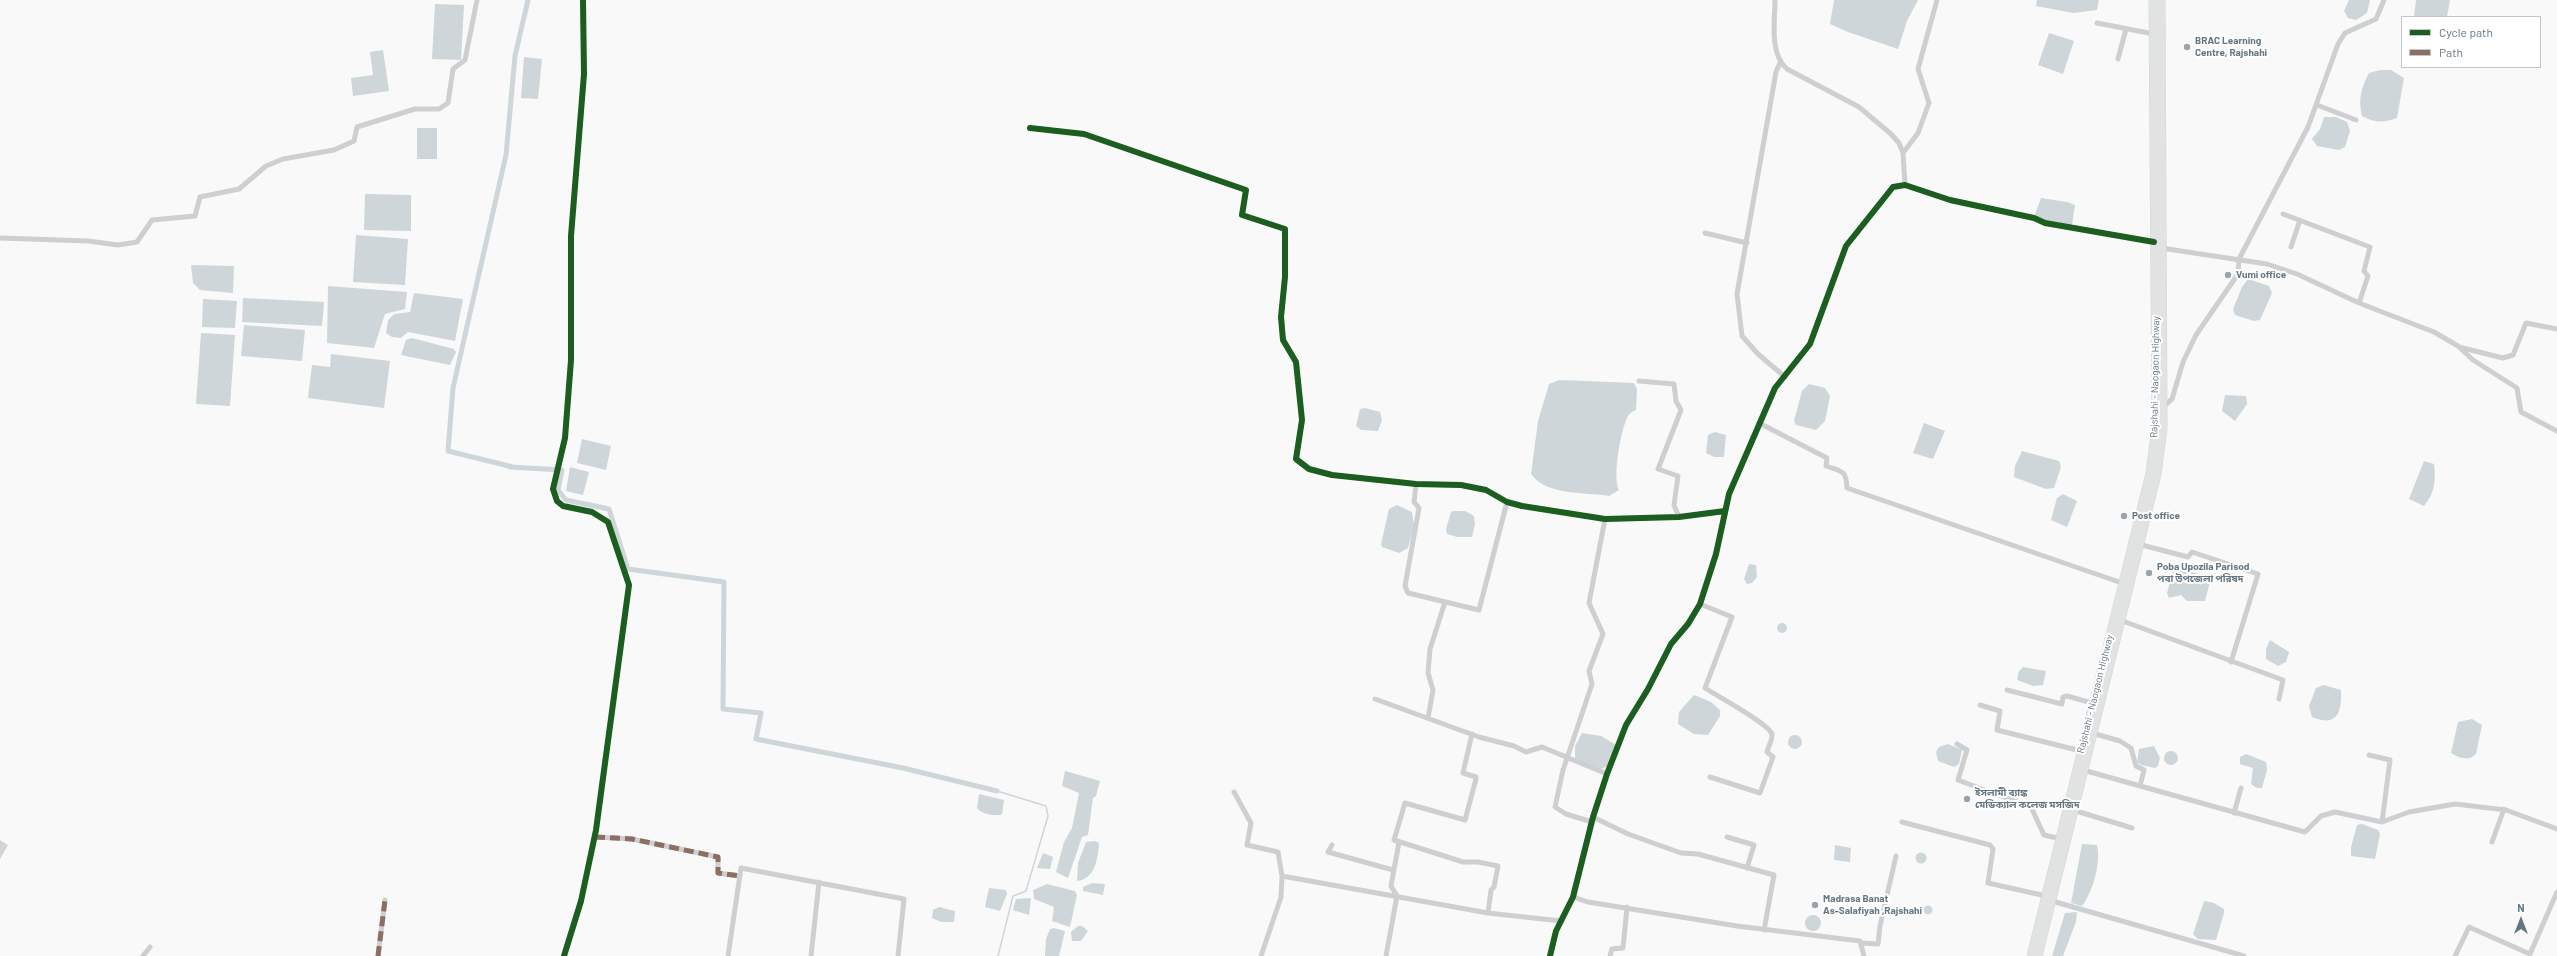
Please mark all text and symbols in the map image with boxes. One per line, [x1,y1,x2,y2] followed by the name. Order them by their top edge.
[2401,16,2541,68] legend
[2439,25,2493,39] text: Cycle path
[2195,35,2267,58] place label: BRAC Learning Centre, Rajshahi
[2182,42,2192,52] marker: BRAC Learning Centre, Rajshahi
[2439,45,2463,59] text: Path
[2236,269,2286,281] place label: Vumi office
[2223,270,2233,280] marker: Vumi office
[2148,316,2162,438] street label: Rajshahi - Naogaon Highway
[2132,510,2180,522] place label: Post office
[2119,511,2129,521] marker: Post office
[2157,561,2249,584] place label: Poba Upozila Parisod পবা উপজেলা পরিষদ
[2144,568,2154,578] marker: Poba Upozila Parisod পবা উপজেলা পরিষদ
[2074,633,2116,755] street label: Rajshahi - Naogaon Highway
[1975,787,2080,810] place label: ইসলামী ব্যাঙ্ক মেডিক্যাল কলেজ মসজিদ
[1962,794,1972,804] marker: ইসলামী ব্যাঙ্ক মেডিক্যাল কলেজ মসজিদ
[1823,893,1922,916] place label: Madrasa Banat As-Salafiyah ,Rajshahi
[1810,900,1820,910] marker: Madrasa Banat As-Salafiyah ,Rajshahi
[2501,900,2541,940] north arrow
[2517,901,2525,914] text: N

